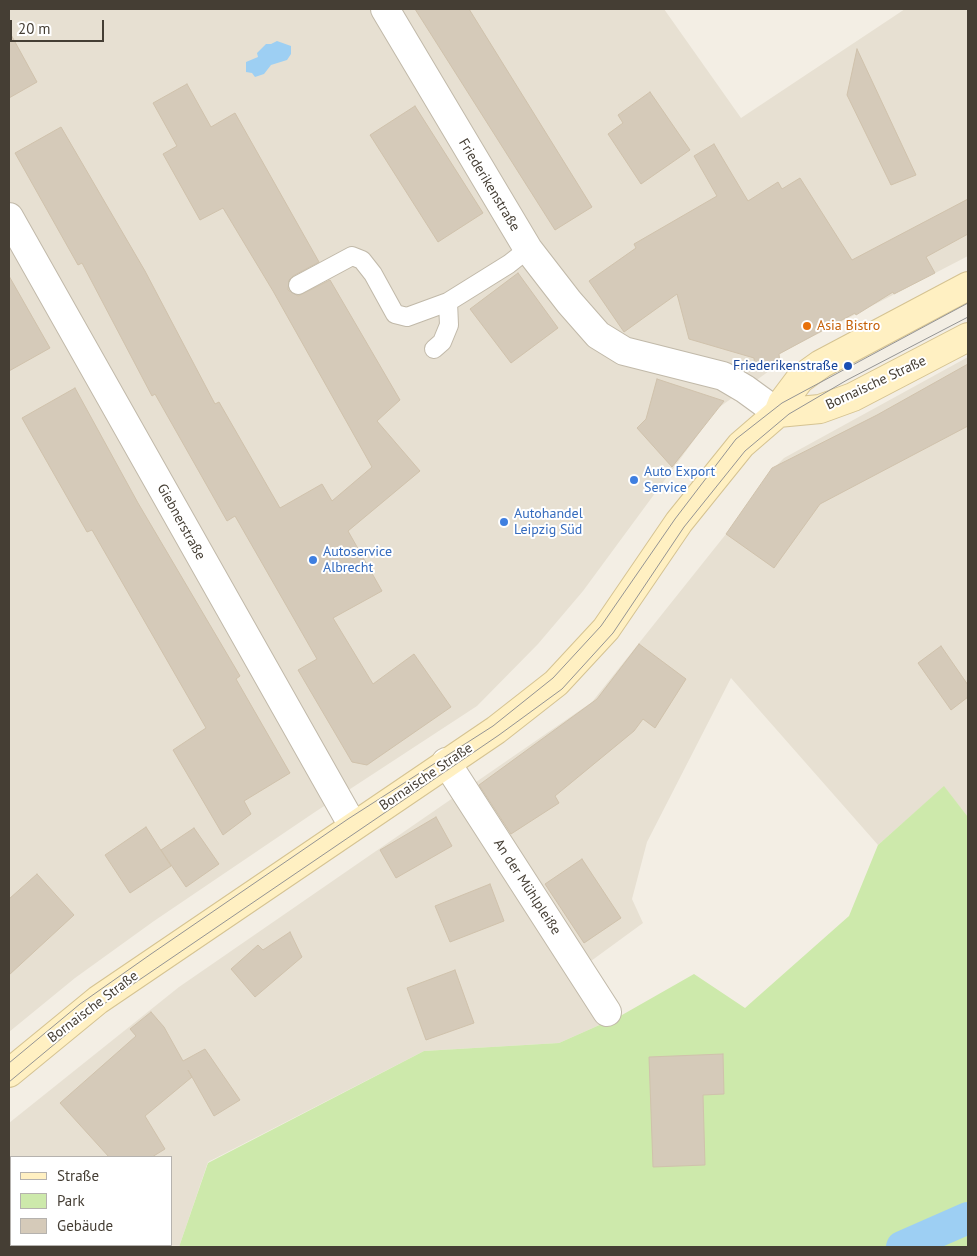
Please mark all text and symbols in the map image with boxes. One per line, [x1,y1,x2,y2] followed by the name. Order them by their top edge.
[12,10,106,42] scale bar
[18,19,51,38] text: 20 m
[455,136,523,234] street label: Friederikenstraße
[817,318,880,334] place label: Asia Bistro
[801,320,813,332] marker: Asia Bistro
[823,352,929,414] street label: Bornaische Straße
[733,358,838,374] place label: Friederikenstraße
[842,360,854,372] marker: Friederikenstraße
[644,464,715,497] place label: Auto Export Service
[628,474,640,486] marker: Auto Export Service
[153,481,209,563] street label: Giebnerstraße
[514,506,583,538] place label: Autohandel Leipzig Süd
[498,516,510,528] marker: Autohandel Leipzig Süd
[323,544,392,576] place label: Autoservice Albrecht
[307,554,319,566] marker: Autoservice Albrecht
[376,740,476,814] street label: Bornaische Straße
[490,836,564,938] street label: An der Mühlpleiße
[45,968,141,1046] street label: Bornaische Straße
[10,1156,172,1246] legend
[57,1166,99,1185] text: Straße
[57,1191,85,1210] text: Park
[57,1216,113,1235] text: Gebäude

